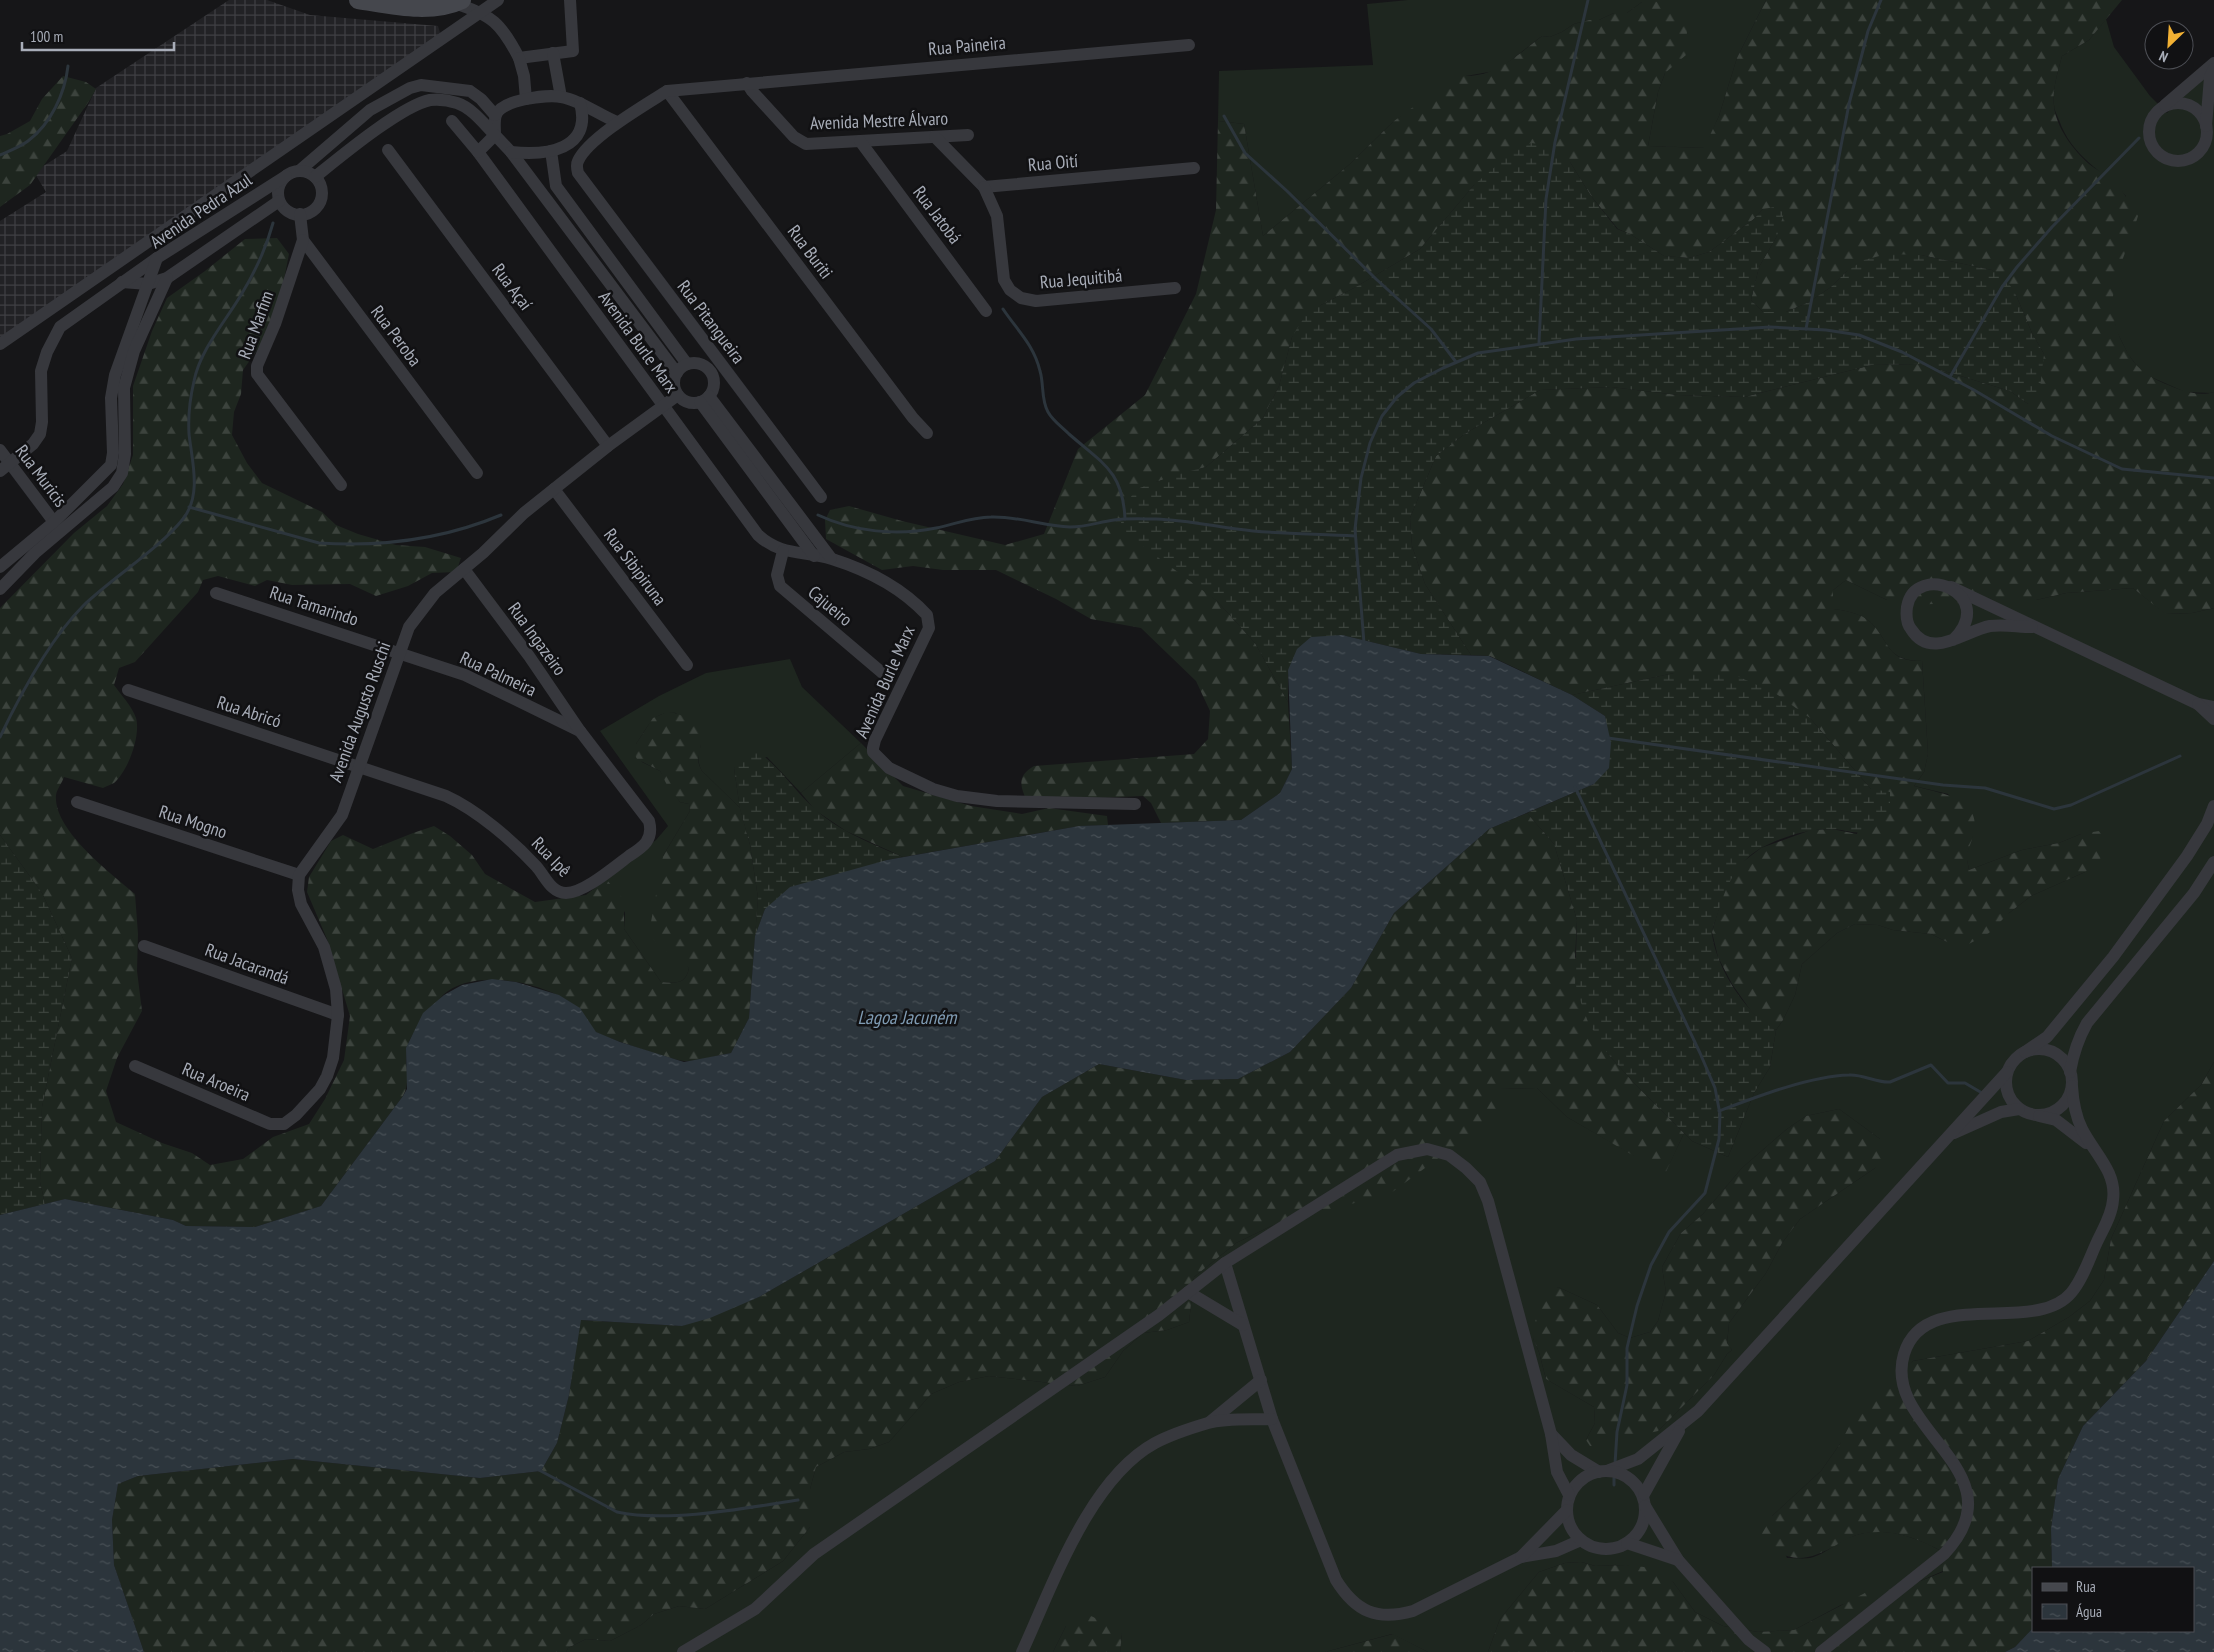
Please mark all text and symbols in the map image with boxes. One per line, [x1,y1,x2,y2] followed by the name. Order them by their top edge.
[22,20,175,52] scale bar
[2144,20,2194,70] north arrow
[30,27,63,46] text: 100 m
[927,31,1007,60] street label: Rua Paineira
[2156,47,2171,67] text: N
[810,107,949,134] street label: Avenida Mestre Álvaro
[1027,149,1079,176] street label: Rua Oití
[145,168,257,253] street label: Avenida Pedra Azul
[908,181,967,248] street label: Rua Jatobá
[783,220,838,283] street label: Rua Buriti
[487,259,538,315] street label: Rua Açaí
[1039,263,1123,294] street label: Rua Jequitibá
[673,275,750,368] street label: Rua Pitangueira
[594,286,684,398] street label: Avenida Burle Marx
[233,288,278,362] street label: Rua Marfim
[366,301,427,371] street label: Rua Peroba
[11,440,72,511] street label: Rua Muricis
[599,524,672,610] street label: Rua Sibipiruna
[267,580,362,631] street label: Rua Tamarindo
[803,580,857,631] street label: Cajueiro
[503,598,572,680] street label: Rua Ingazeiro
[849,621,920,742] street label: Avenida Burle Marx
[323,639,396,785] street label: Avenida Augusto Ruschi
[456,646,540,701] street label: Rua Palmeira
[214,690,284,733] street label: Rua Abricó
[156,800,230,843] street label: Rua Mogno
[527,832,576,882] street label: Rua Ipê
[202,938,292,989] street label: Rua Jacarandá
[857,1005,958,1029] water label: Lagoa Jacuném
[179,1057,254,1106] street label: Rua Aroeira
[2032,1567,2194,1632] legend
[2076,1577,2096,1596] text: Rua
[2076,1602,2102,1621] text: Água

